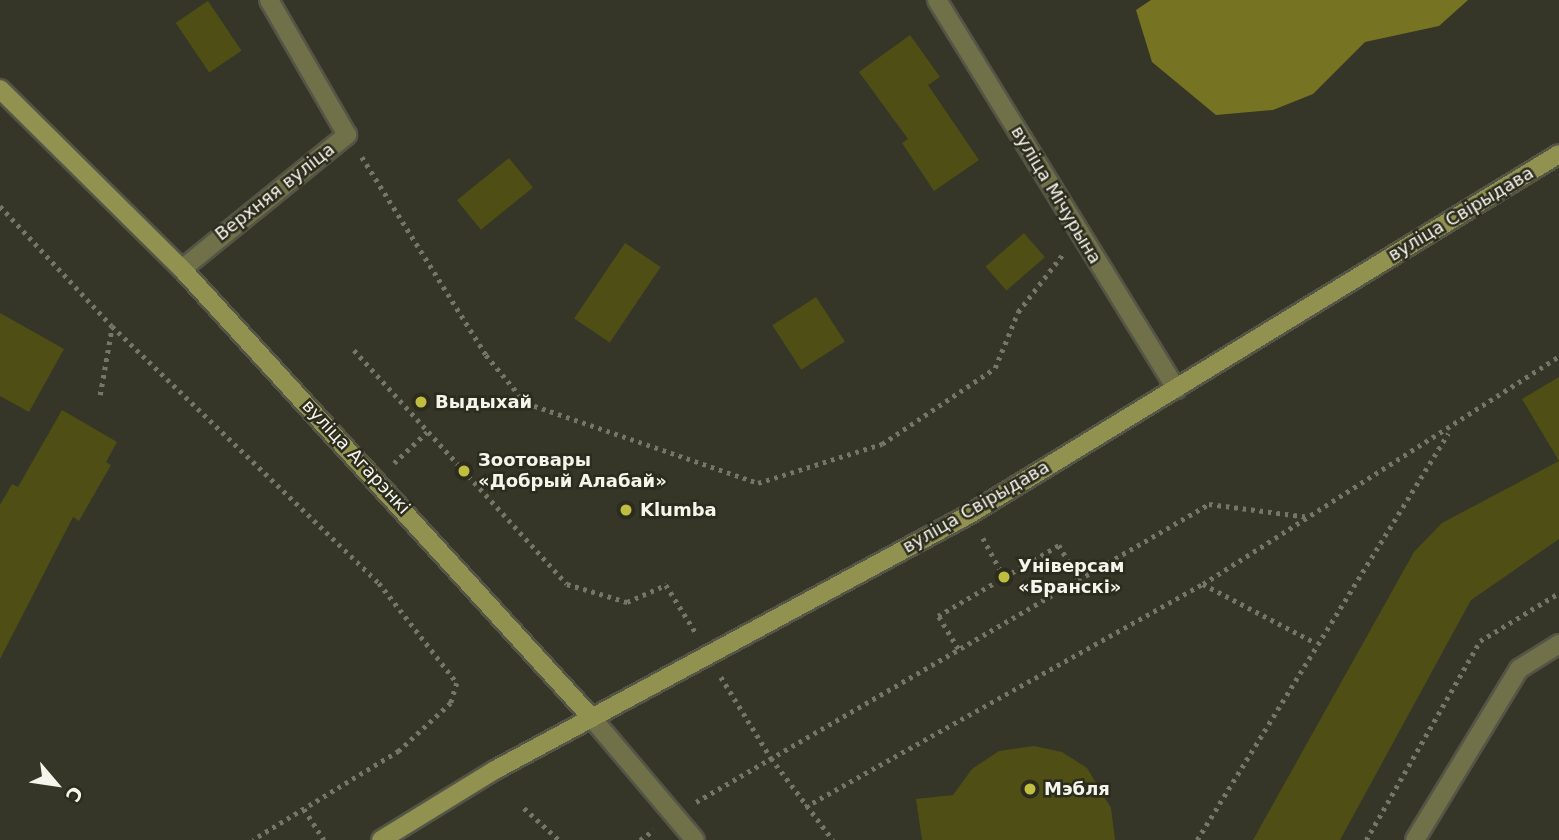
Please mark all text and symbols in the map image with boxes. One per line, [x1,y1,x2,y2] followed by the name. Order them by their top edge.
[1006,122,1106,268] street label: вуліца Мічурына
[211,139,339,245] street label: Верхняя вуліца
[1384,162,1538,266] street label: вуліца Свірыдава
[435,391,532,413] place label: Выдыхай
[413,394,429,410] marker: Выдыхай
[297,395,415,519] street label: вуліца Агарэнкі
[478,450,667,492] place label: Зоотовары «Добрый Алабай»
[899,456,1053,558] street label: вуліца Свірыдава
[456,463,472,479] marker: Зоотовары «Добрый Алабай»
[640,499,717,521] place label: Klumba
[618,502,634,518] marker: Klumba
[1018,556,1124,598] place label: Універсам «Бранскі»
[996,569,1012,585] marker: Універсам «Бранскі»
[21,749,91,819] north arrow
[1044,778,1110,800] place label: Мэбля
[1022,781,1038,797] marker: Мэбля
[61,783,87,806] text: С

